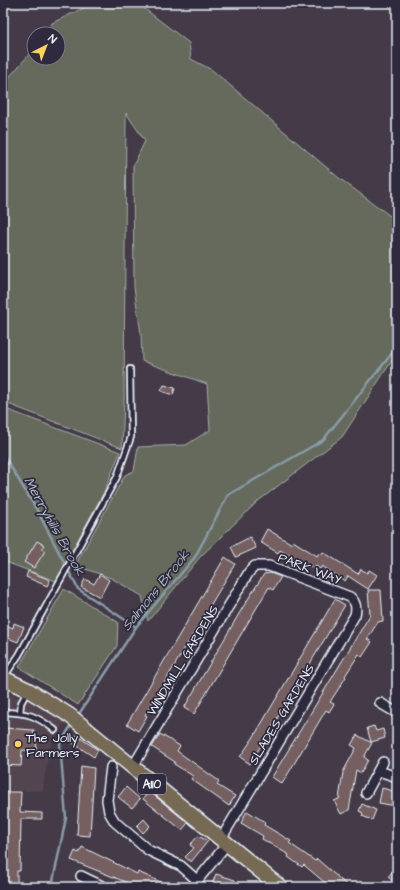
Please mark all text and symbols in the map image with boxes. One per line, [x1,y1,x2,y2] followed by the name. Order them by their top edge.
[26,26,66,66] north arrow
[45,31,60,47] text: N
[19,473,90,580] water label: Merryhills Brook
[117,546,195,635] water label: Salmons Brook
[275,549,344,589] street label: PARK WAY
[143,602,223,719] street label: WINDMILL GARDENS
[245,661,319,768] street label: SLADES GARDENS
[26,729,80,762] place label: The Jolly Farmers
[13,739,23,749] marker: The Jolly Farmers
[138,774,166,794] road number: A110

